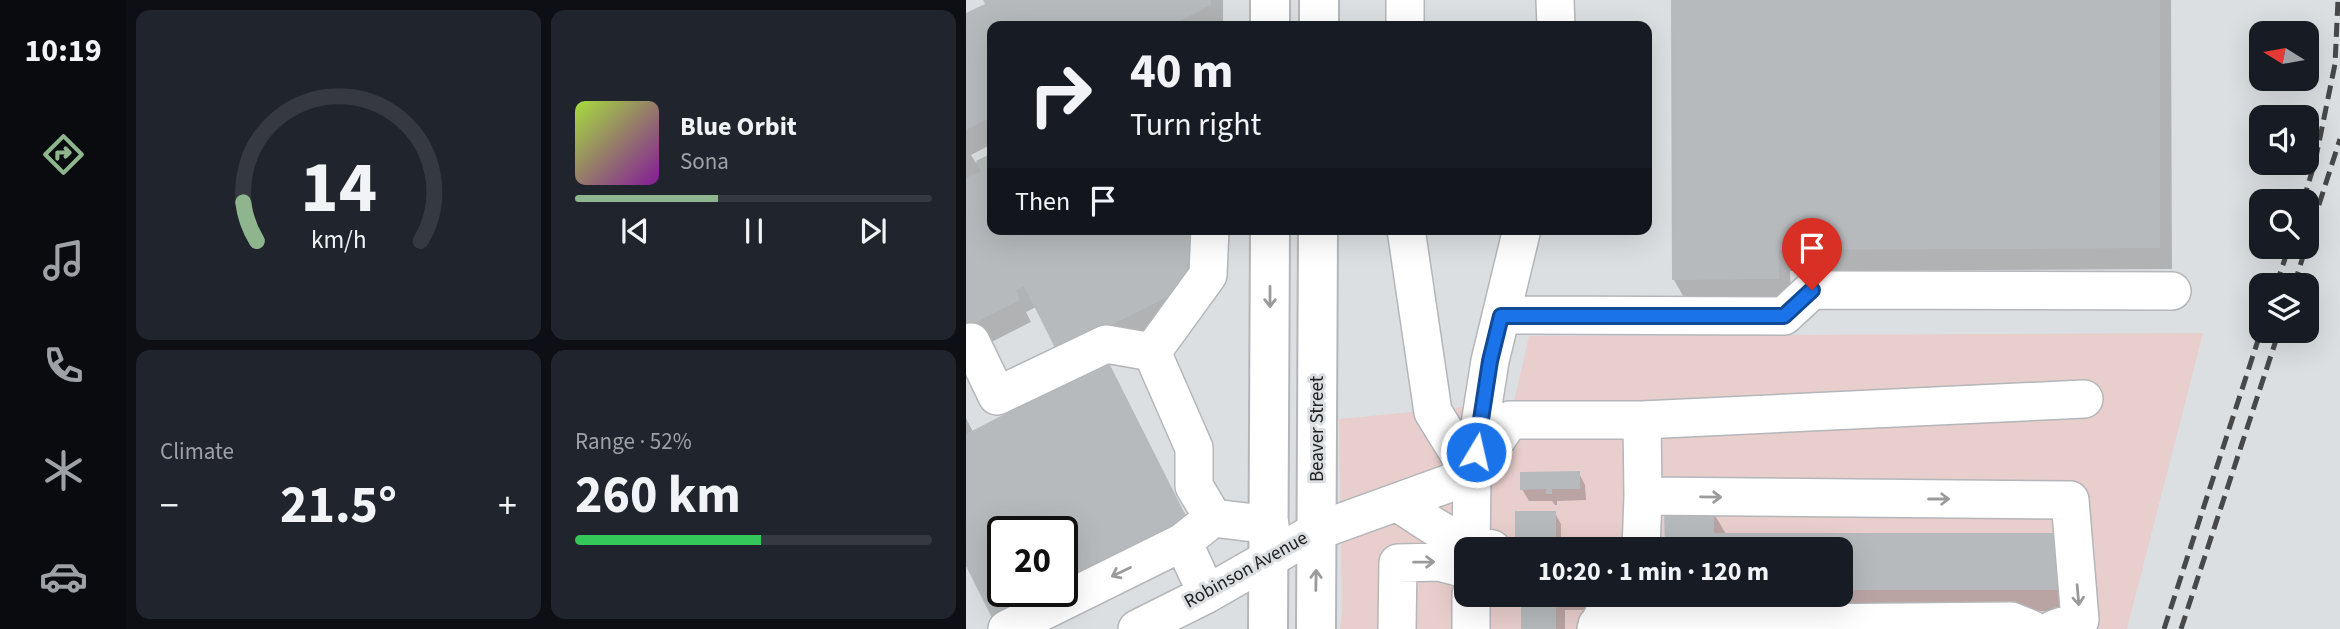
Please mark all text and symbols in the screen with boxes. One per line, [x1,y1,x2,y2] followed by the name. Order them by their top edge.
[2249,21,2319,91] north arrow
[2249,21,2319,343] map controls
[24,28,102,74] text: 10:19
[1130,37,1234,107] text: 40 m
[1015,49,1106,140] icon: right
[1130,102,1261,148] text: Turn right
[2249,105,2319,175] button: sound
[680,108,797,145] text: Blue Orbit
[39,130,88,179] icon: directions
[300,137,377,241] text: 14
[680,145,729,178] text: Sona
[1084,182,1122,220] icon: arrive
[1015,183,1070,220] text: Then
[2249,189,2319,259] button: search
[616,212,654,250] icon: previous
[735,212,773,250] icon: pause
[854,212,892,250] icon: next
[1782,218,1842,290] pin
[311,222,366,258] text: km/h
[1793,229,1831,267] icon: arrive
[39,236,88,285] icon: music
[2249,273,2319,343] button: layers
[1263,286,1277,309] one-way arrow
[39,341,88,390] icon: phone
[1304,375,1331,482] street label: Beaver Street
[1439,415,1513,489] position arrow
[575,425,692,458] text: Range · 52%
[160,435,234,468] text: Climate
[39,446,88,495] icon: climate
[575,459,741,533] text: 260 km
[280,469,397,543] text: 21.5°
[160,479,179,533] text: −
[498,479,517,533] text: +
[1700,491,1723,504] one-way arrow
[1927,492,1950,506] one-way arrow
[987,516,1078,607] speed limit sign: 20
[1179,525,1313,615] street label: Robinson Avenue
[39,552,88,601] icon: car
[1538,553,1769,590] text: 10:20 · 1 min · 120 m
[1412,555,1435,569] one-way arrow
[1111,566,1132,580] one-way arrow
[1310,569,1323,592] one-way arrow
[2072,583,2085,606] one-way arrow

